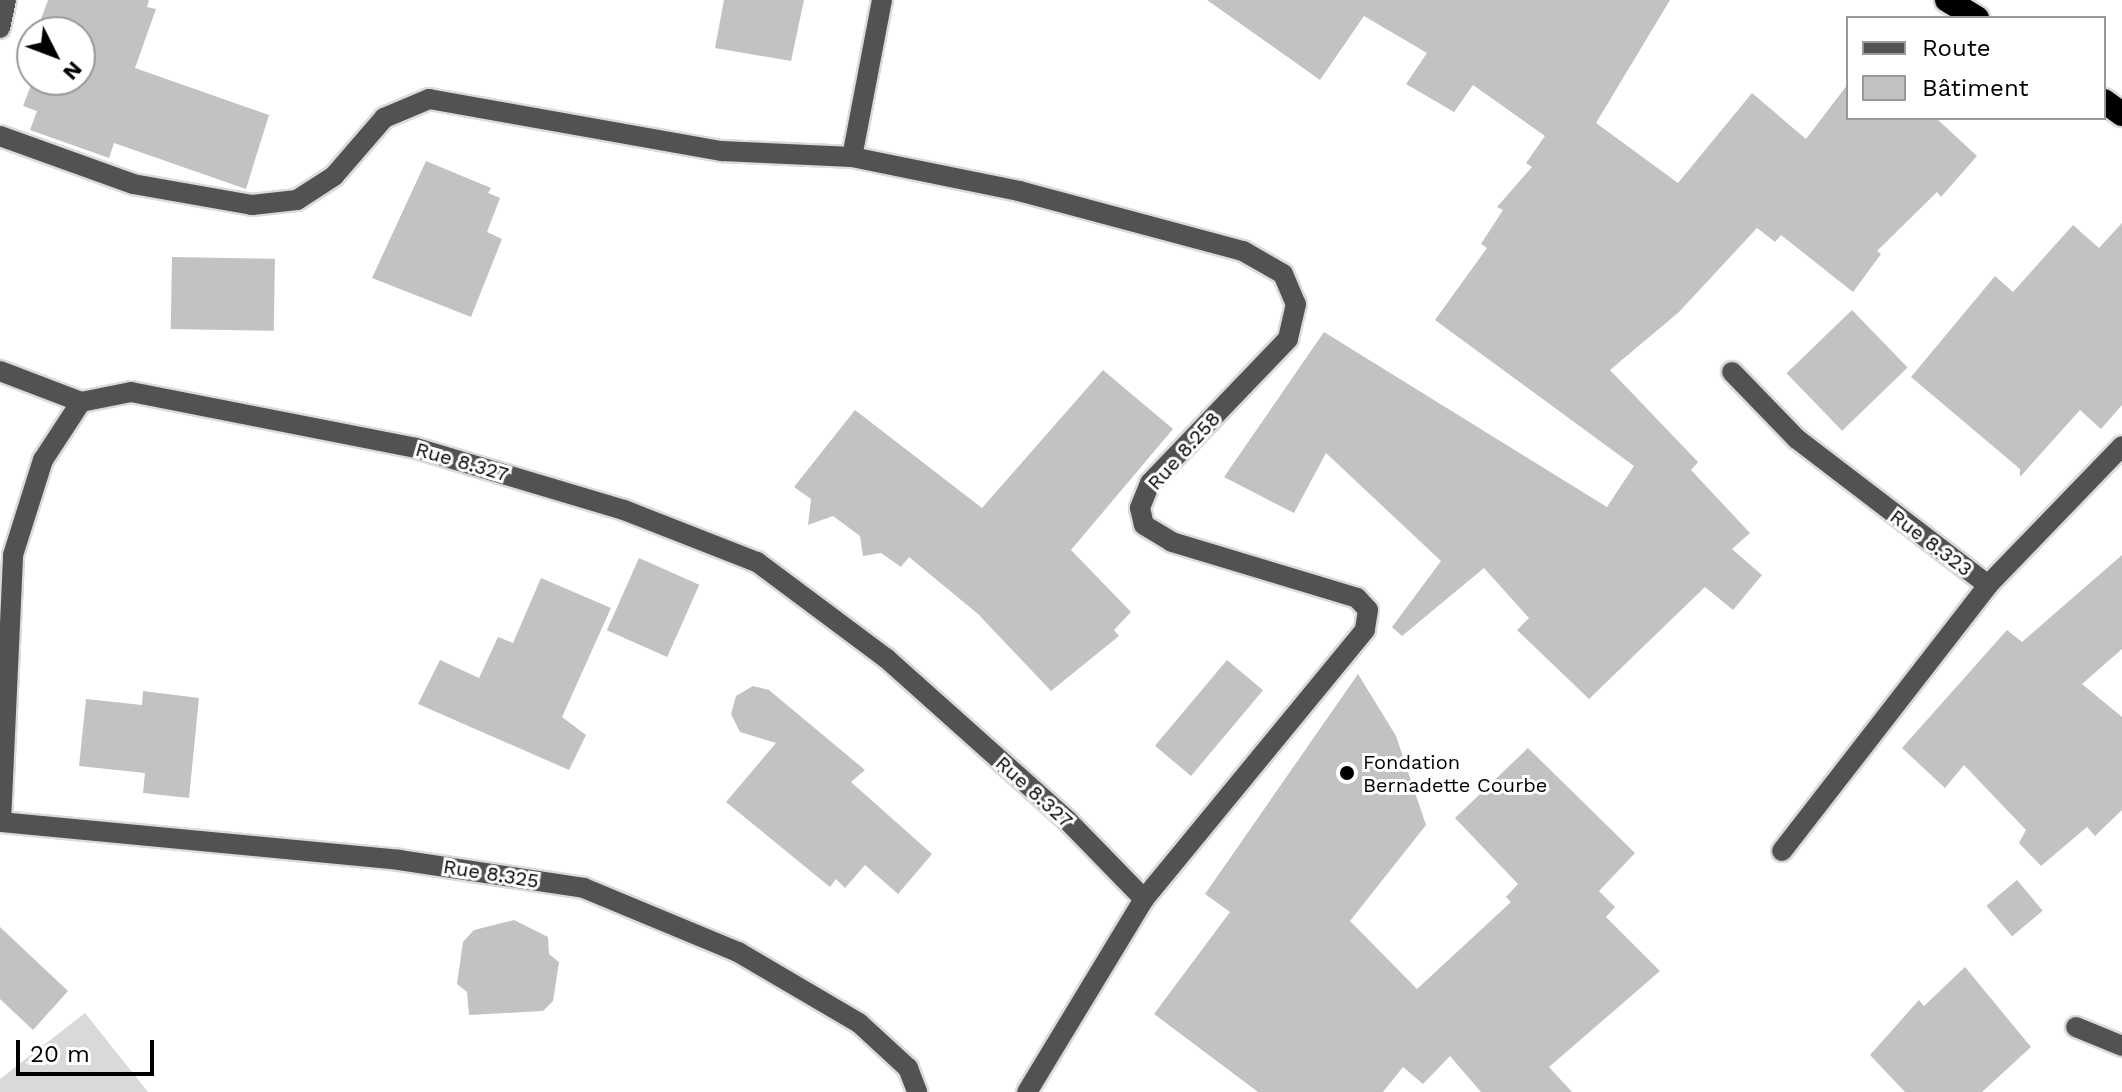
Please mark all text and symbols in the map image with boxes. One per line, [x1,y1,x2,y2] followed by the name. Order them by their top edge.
[16,16,96,96] north arrow
[1846,16,2106,120] legend
[1922,34,1991,62] text: Route
[58,57,87,85] text: N
[1922,74,2029,102] text: Bâtiment
[1143,407,1225,495] street label: Rue 8.258
[413,437,511,487] street label: Rue 8.327
[1885,504,1977,582] street label: Rue 8.323
[1363,750,1547,797] place label: Fondation Bernadette Courbe
[990,751,1078,833] street label: Rue 8.327
[1338,764,1356,782] marker: Fondation Bernadette Courbe
[442,855,540,893] street label: Rue 8.325
[20,1024,158,1074] scale bar
[30,1040,90,1068] text: 20 m

